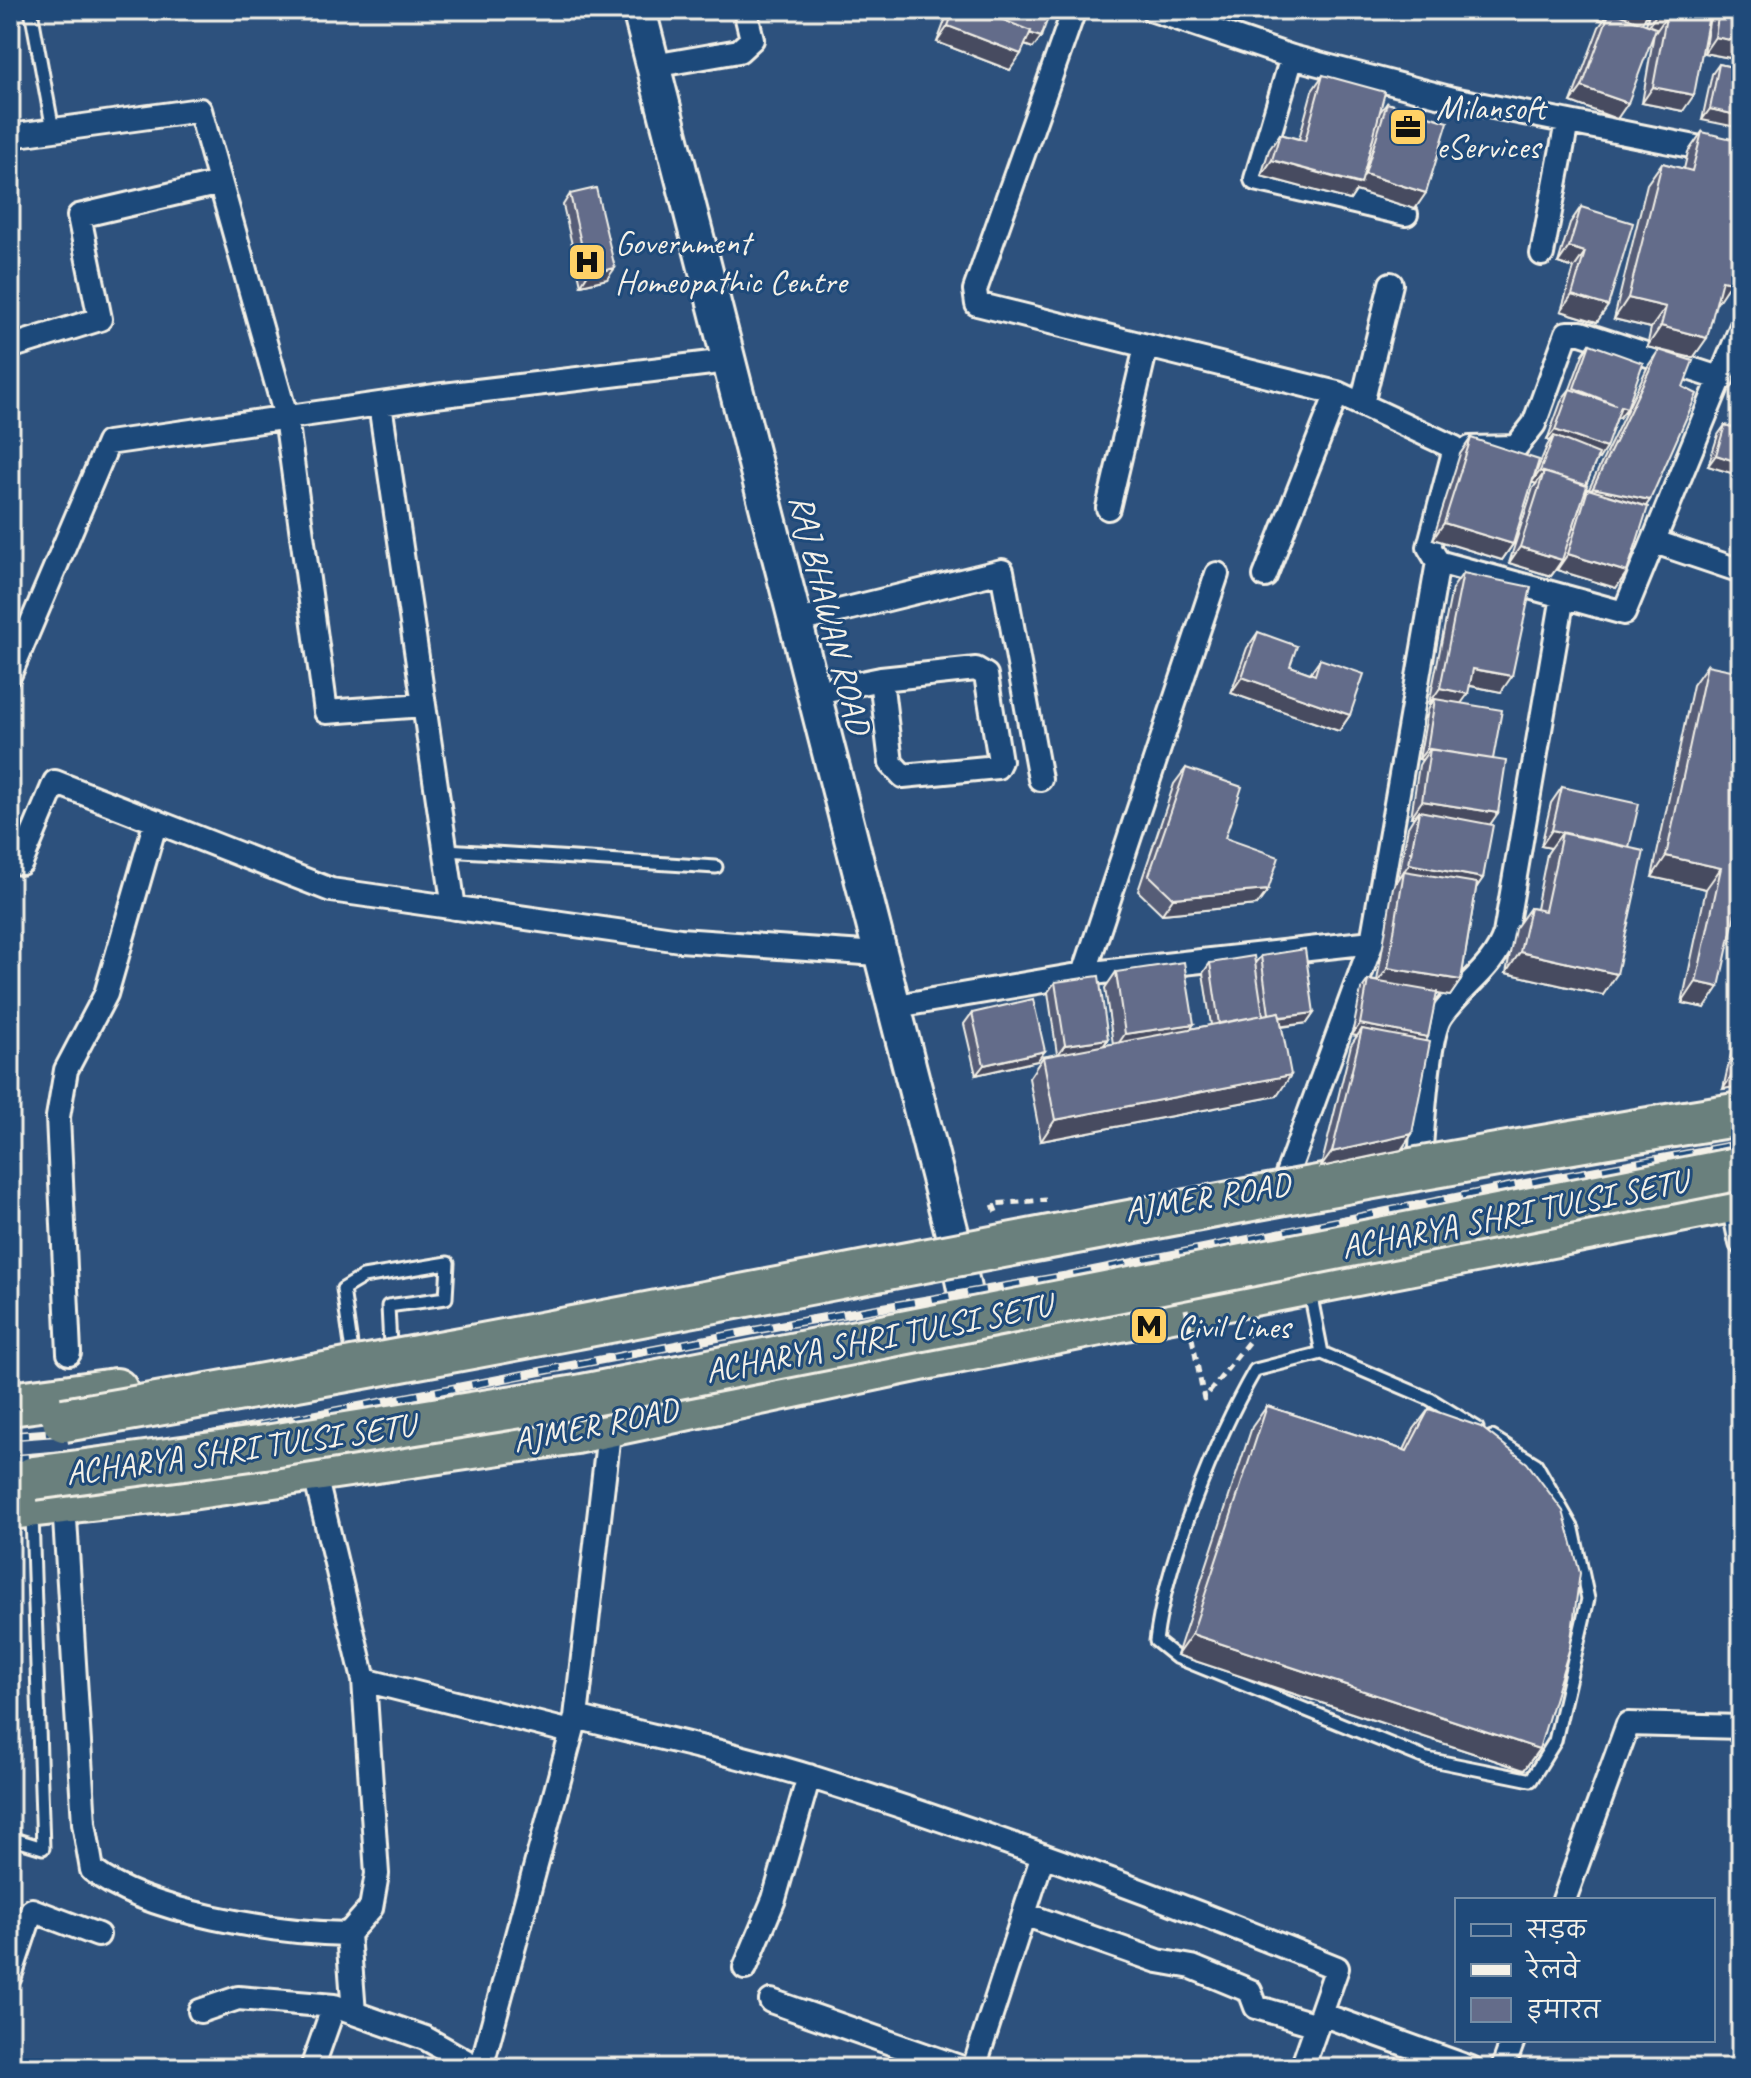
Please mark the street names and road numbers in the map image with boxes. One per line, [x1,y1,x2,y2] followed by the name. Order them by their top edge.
[780,490,882,741] street label: RAJ BHAWAN ROAD
[1337,1158,1696,1268] street label: ACHARYA SHRI TULSI SETU
[1121,1162,1295,1231] street label: AJMER ROAD
[701,1282,1060,1392] street label: ACHARYA SHRI TULSI SETU
[509,1387,683,1462] street label: AJMER ROAD
[63,1402,423,1494] street label: ACHARYA SHRI TULSI SETU

